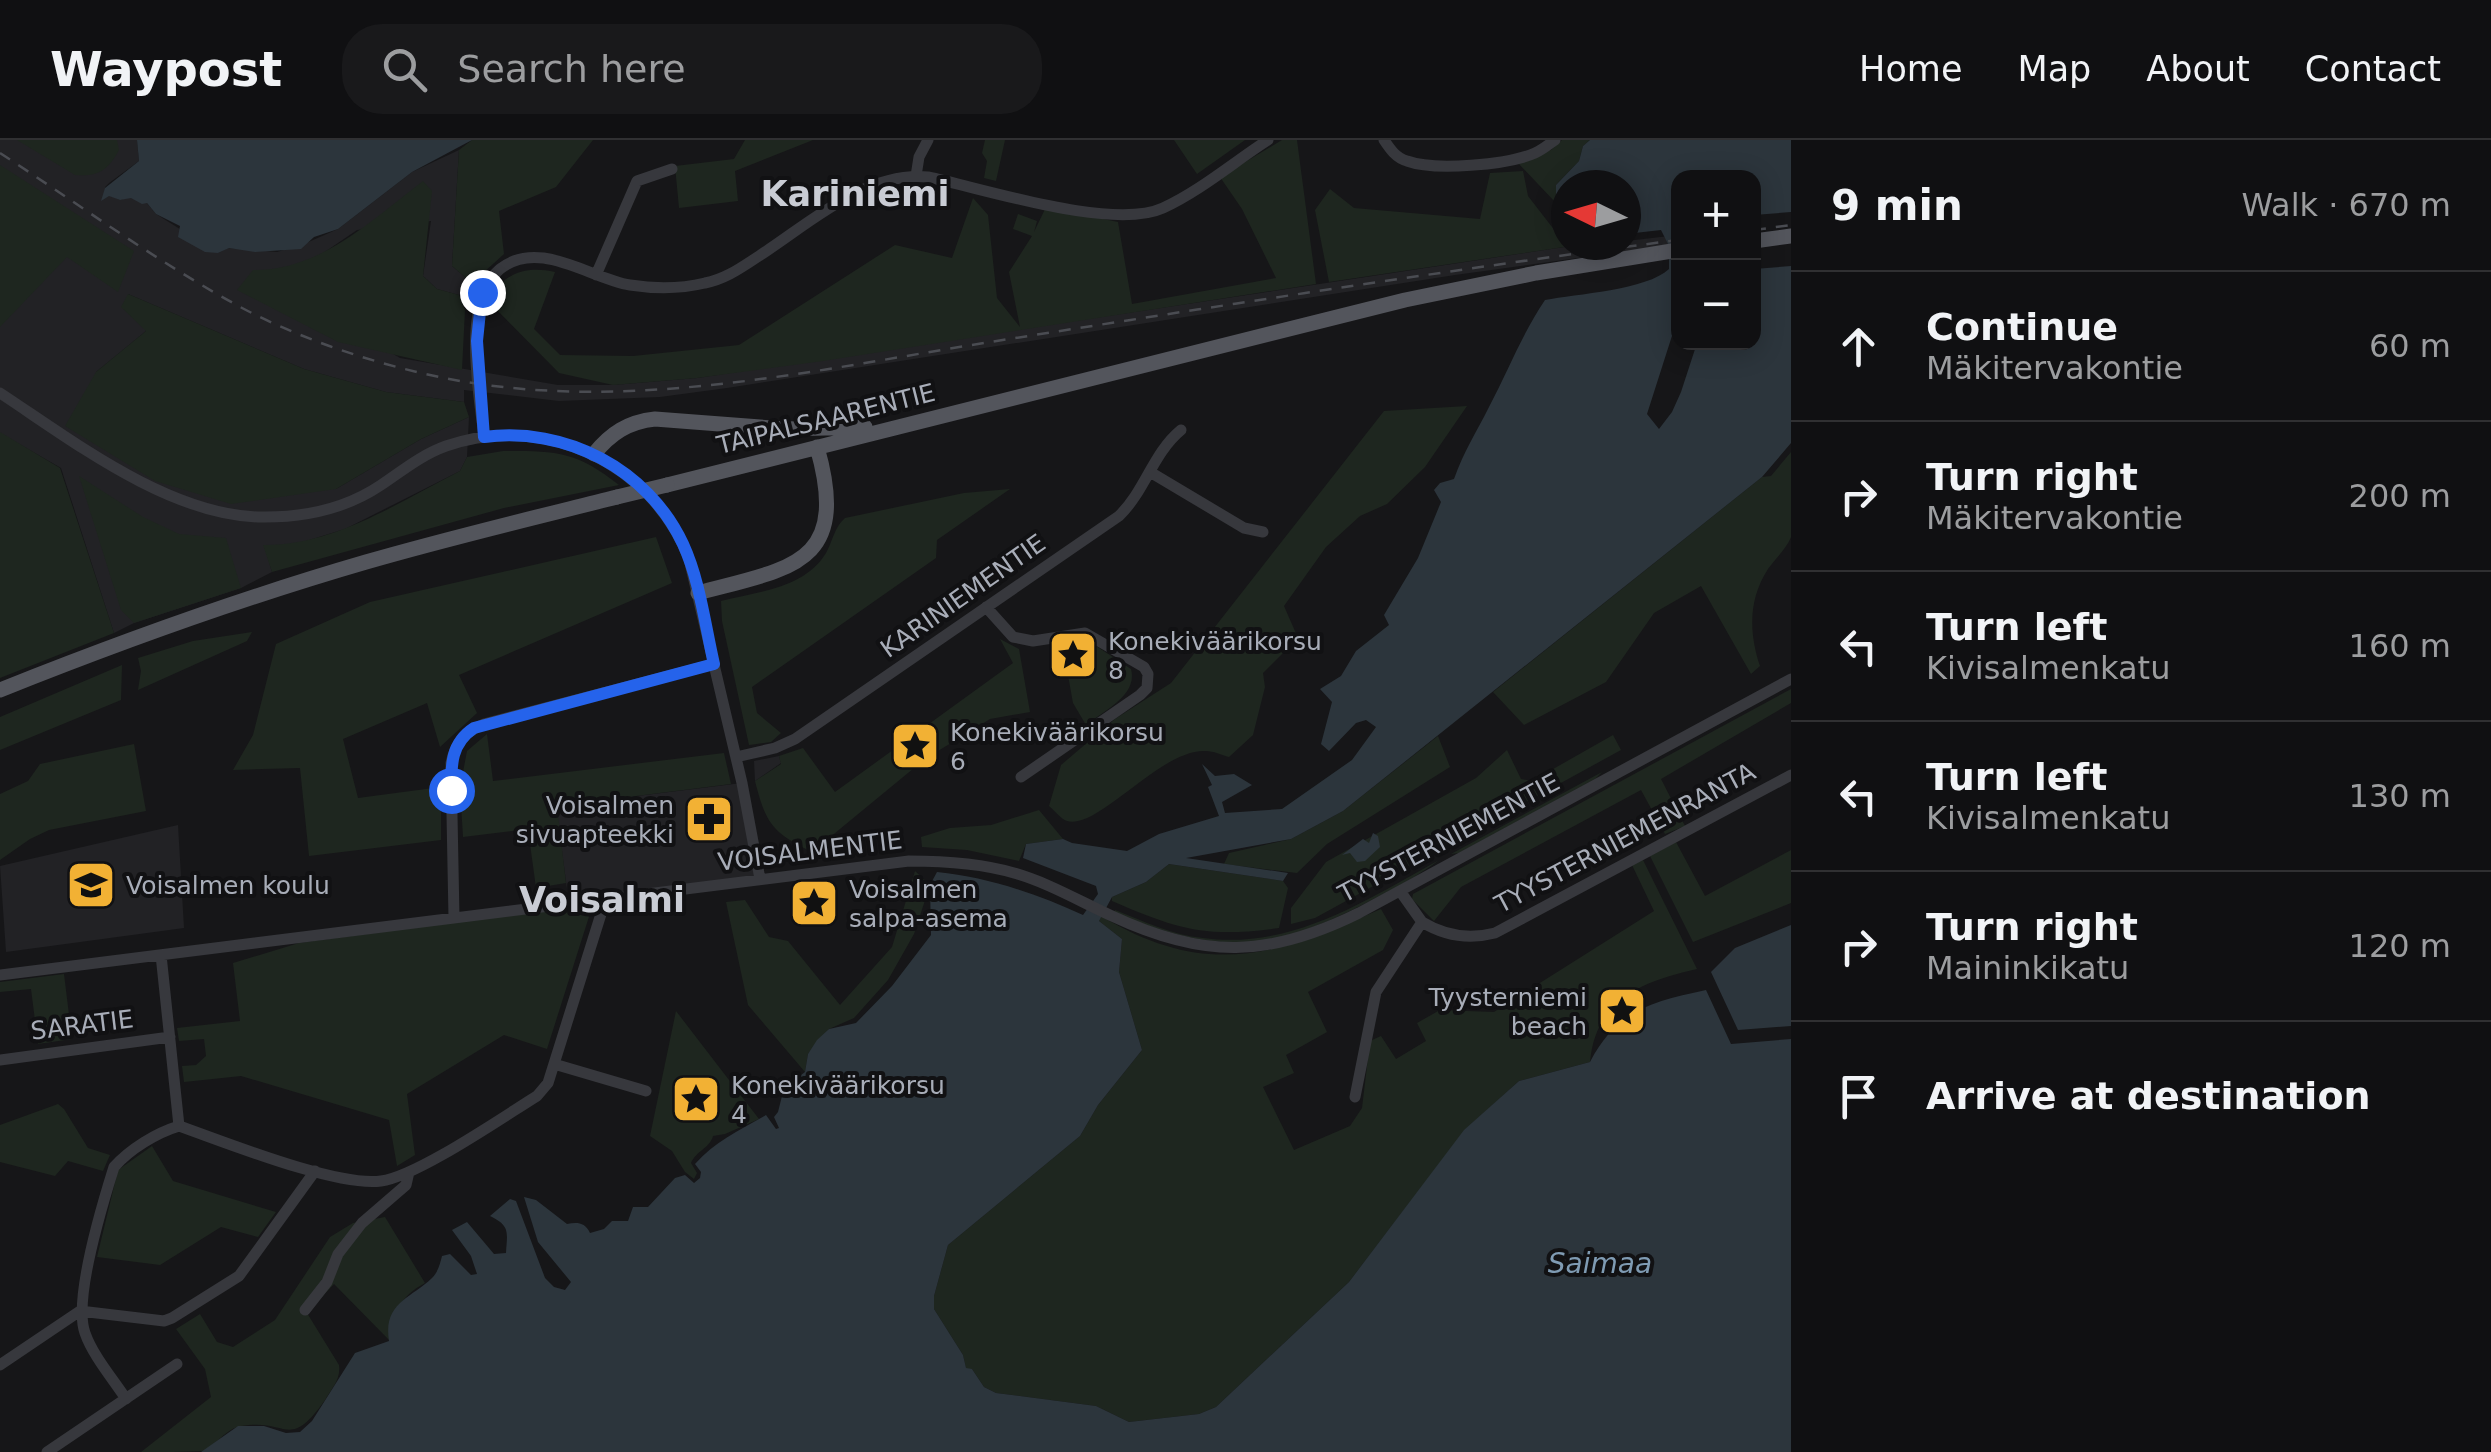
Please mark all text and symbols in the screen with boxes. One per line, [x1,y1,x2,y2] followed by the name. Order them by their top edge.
[342,24,1042,114] search box
[50,41,282,97] text: Waypost
[377,42,432,97] icon: search
[457,47,686,91] text: Search here
[1859,49,1962,89] text: Home
[2017,49,2091,89] text: Map
[2146,49,2250,89] text: About
[2305,49,2441,89] text: Contact
[1551,170,1641,260] north arrow
[1671,170,1761,350] map controls
[1671,170,1761,260] button: +
[760,174,950,214] district label: Kariniemi
[1831,181,1963,230] text: 9 min
[2241,186,2451,224] text: Walk · 670 m
[1671,260,1761,350] button: −
[460,270,506,316] route end
[1926,305,2118,349] text: Continue
[1831,319,1886,374] icon: ahead
[2369,327,2451,365] text: 60 m
[1926,349,2183,387] text: Mäkitervakontie
[713,378,938,460] street label: TAIPALSAARENTIE
[1926,455,2138,499] text: Turn right
[1831,469,1886,524] icon: right
[2349,477,2451,515] text: 200 m
[1926,499,2183,537] text: Mäkitervakontie
[875,528,1051,664] street label: KARINIEMENTIE
[1926,605,2107,649] text: Turn left
[1831,619,1886,674] icon: left
[1108,627,1322,685] place label: Konekiväärikorsu 8
[2349,627,2451,665] text: 160 m
[1047,629,1099,681] place icon: Konekiväärikorsu 8
[1926,649,2170,687] text: Kivisalmenkatu
[950,718,1164,776] place label: Konekiväärikorsu 6
[889,720,941,772] place icon: Konekiväärikorsu 6
[1926,755,2107,799] text: Turn left
[1489,757,1760,919] street label: TYYSTERNIEMENRANTA
[1332,767,1565,909] street label: TYYSTERNIEMENTIE
[429,768,475,814] route start
[1831,769,1886,824] icon: left
[2349,777,2451,815] text: 130 m
[516,791,674,849] place label: Voisalmen sivuapteekki
[683,793,735,845] pharmacy icon: Voisalmen sivuapteekki
[1926,799,2170,837] text: Kivisalmenkatu
[716,825,904,877] street label: VOISALMENTIE
[65,859,117,911] school or university icon: Voisalmen koulu
[126,871,330,900] place label: Voisalmen koulu
[849,875,1008,933] place label: Voisalmen salpa-asema
[788,877,840,929] place icon: Voisalmen salpa-asema
[519,880,685,920] district label: Voisalmi
[1926,905,2138,949] text: Turn right
[1831,919,1886,974] icon: right
[2349,927,2451,965] text: 120 m
[1926,949,2129,987] text: Maininkikatu
[1428,983,1587,1041] place label: Tyysterniemi beach
[1596,985,1648,1037] place icon: Tyysterniemi beach
[29,1004,135,1046] street label: SARATIE
[1831,1069,1886,1124] icon: arrive
[731,1071,945,1129] place label: Konekiväärikorsu 4
[670,1073,722,1125] place icon: Konekiväärikorsu 4
[1926,1074,2371,1118] text: Arrive at destination
[1548,1247,1652,1280] water label: Saimaa

